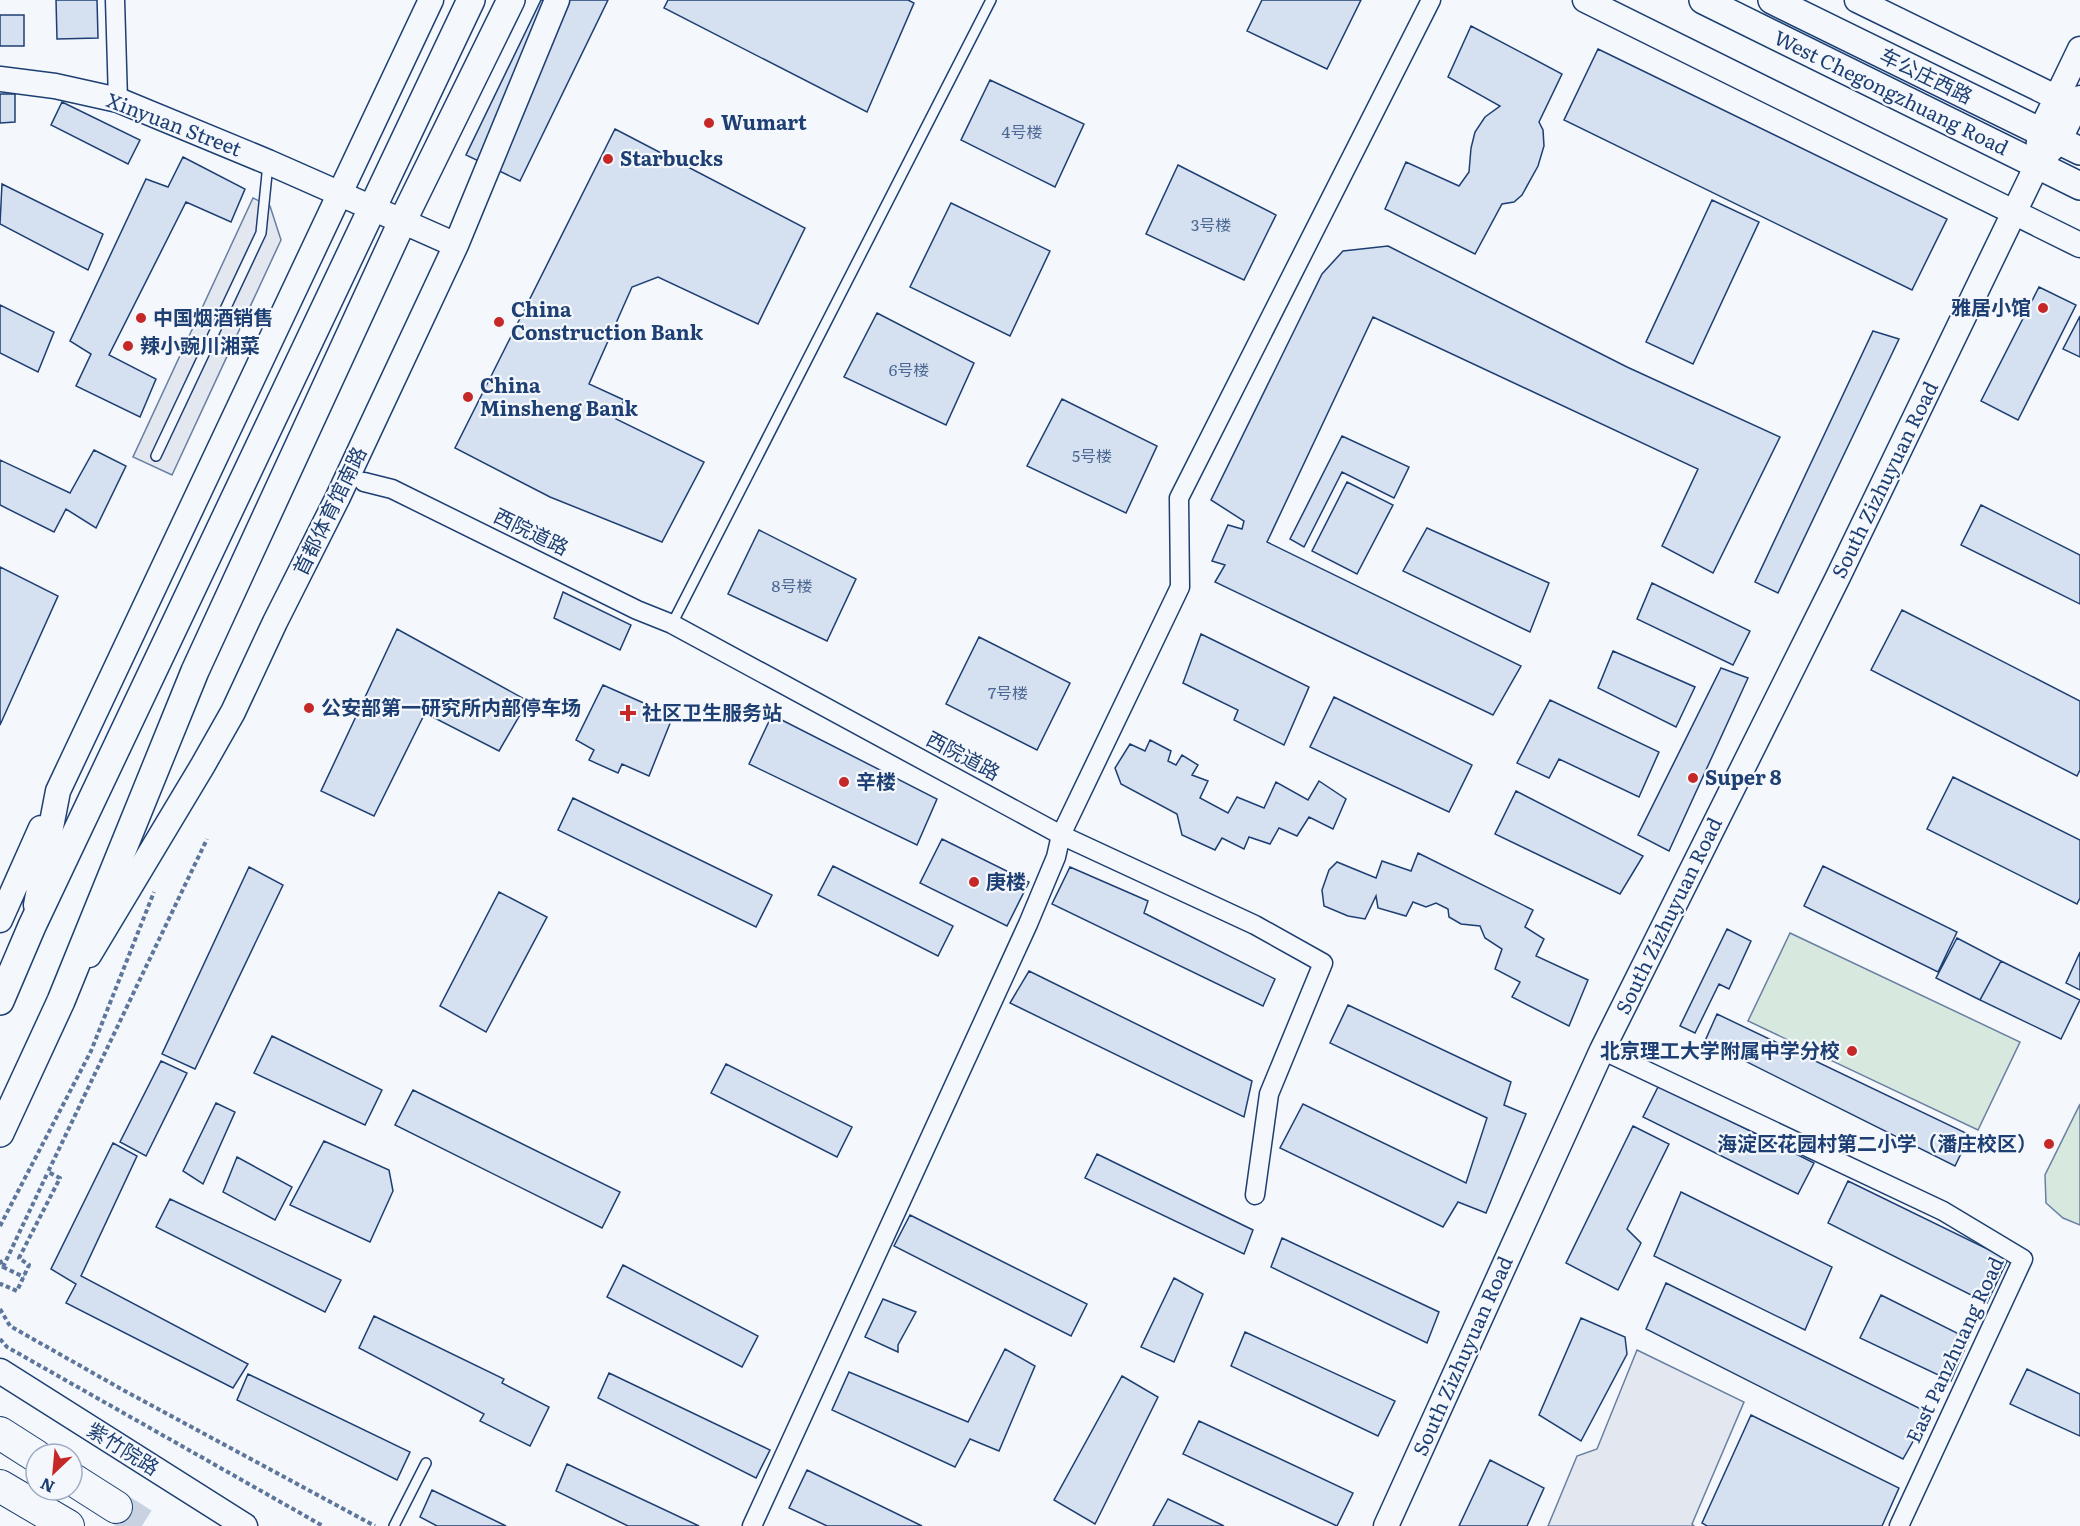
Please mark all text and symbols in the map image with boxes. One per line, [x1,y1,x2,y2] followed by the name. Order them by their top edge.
[1770,21,2014,161] street label: West Chegongzhuang Road
[1875,39,1978,110] street label: 车公庄西路
[103,84,246,163] street label: Xinyuan Street
[721,106,807,136] place label: Wumart
[702,116,716,130] marker: Wumart
[1002,119,1042,143] house number: 4号楼
[620,142,723,172] place label: Starbucks
[601,152,615,166] marker: Starbucks
[1191,212,1231,236] house number: 3号楼
[1951,291,2031,321] place label: 雅居小馆
[511,293,704,346] place label: China Construction Bank
[153,301,273,331] place label: 中国烟酒销售
[2036,301,2050,315] marker: 雅居小馆
[134,311,148,325] marker: 中国烟酒销售
[492,315,506,329] marker: China Construction Bank
[140,329,260,359] place label: 辣小豌川湘菜
[121,339,135,353] marker: 辣小豌川湘菜
[889,357,929,381] house number: 6号楼
[480,369,639,422] place label: China Minsheng Bank
[1822,376,1944,583] street label: South Zizhuyuan Road
[461,390,475,404] marker: China Minsheng Bank
[284,441,372,580] street label: 首都体育馆南路
[1072,443,1112,467] house number: 5号楼
[489,499,574,561] street label: 西院道路
[772,573,812,597] house number: 8号楼
[988,680,1028,704] house number: 7号楼
[321,691,581,721] place label: 公安部第一研究所内部停车场
[642,696,782,726] place label: 社区卫生服务站
[302,701,316,715] marker: 公安部第一研究所内部停车场
[619,704,637,722] marker: 社区卫生服务站
[922,722,1006,786] street label: 西院道路
[1705,761,1782,791] place label: Super 8
[856,765,896,795] place label: 辛楼
[1686,771,1700,785] marker: Super 8
[837,775,851,789] marker: 辛楼
[1606,812,1728,1019] street label: South Zizhuyuan Road
[986,865,1026,895] place label: 庚楼
[967,875,981,889] marker: 庚楼
[1600,1034,1840,1064] place label: 北京理工大学附属中学分校
[1845,1044,1859,1058] marker: 北京理工大学附属中学分校
[1717,1127,2037,1157] place label: 海淀区花园村第二小学（潘庄校区）
[2042,1137,2056,1151] marker: 海淀区花园村第二小学（潘庄校区）
[1404,1250,1519,1460] street label: South Zizhuyuan Road
[1897,1251,2010,1447] street label: East Panzhuang Road
[82,1413,166,1481] street label: 紫竹院路
[24,1442,84,1502] north arrow
[36,1473,58,1500] text: N

